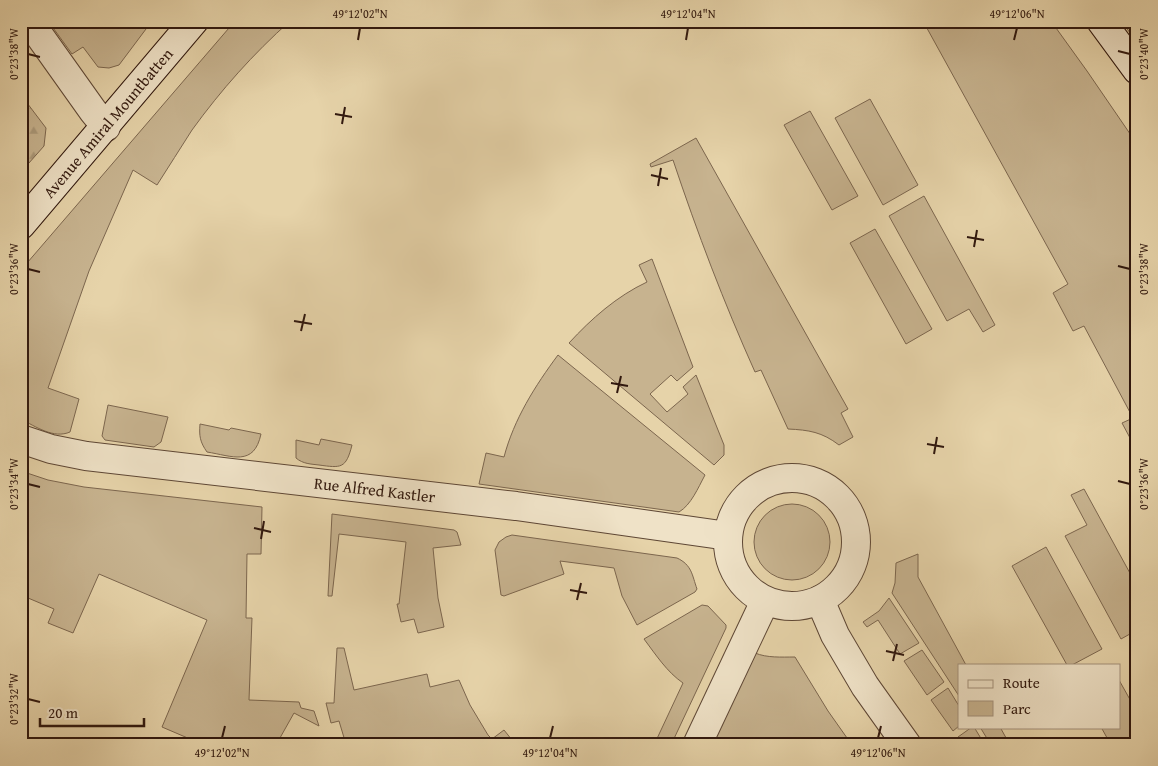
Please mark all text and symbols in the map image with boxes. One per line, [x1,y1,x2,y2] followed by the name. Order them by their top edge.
[332,5,388,22] text: 49°12'02"N
[660,5,716,22] text: 49°12'04"N
[989,5,1045,22] text: 49°12'06"N
[5,27,22,80] text: 0°23'38"W
[1135,27,1152,80] text: 0°23'40"W
[37,42,178,203] street label: Avenue Amiral Mountbatten
[5,242,22,295] text: 0°23'36"W
[1135,242,1152,295] text: 0°23'38"W
[5,457,22,510] text: 0°23'34"W
[1135,457,1152,510] text: 0°23'36"W
[313,471,437,509] street label: Rue Alfred Kastler
[958,664,1120,728] legend
[5,672,22,725] text: 0°23'32"W
[1003,672,1040,693] text: Route
[40,696,144,728] scale bar
[1003,698,1031,719] text: Parc
[48,702,79,723] text: 20 m
[194,744,250,761] text: 49°12'02"N
[522,744,578,761] text: 49°12'04"N
[850,744,906,761] text: 49°12'06"N

